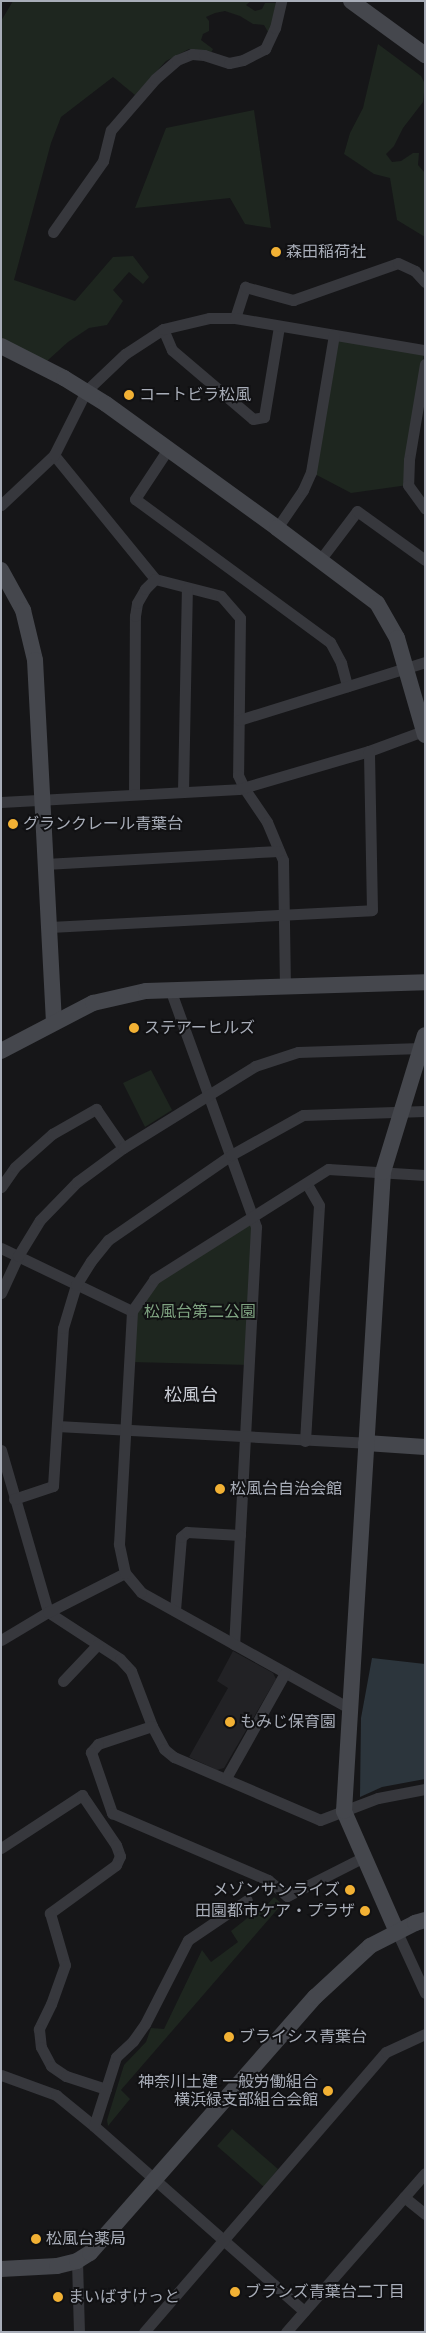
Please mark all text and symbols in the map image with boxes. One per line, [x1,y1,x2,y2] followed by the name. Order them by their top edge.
[286,242,366,262] place label: 森田稲荷社
[270,246,282,258] marker: 森田稲荷社
[139,385,251,405] place label: コートビラ松風
[123,389,135,401] marker: コートビラ松風
[23,814,183,834] place label: グランクレール青葉台
[7,818,19,830] marker: グランクレール青葉台
[144,1018,255,1038] place label: ステアーヒルズ
[128,1022,140,1034] marker: ステアーヒルズ
[144,1302,256,1322] park label: 松風台第二公園
[164,1384,218,1406] district label: 松風台
[230,1479,342,1499] place label: 松風台自治会館
[214,1483,226,1495] marker: 松風台自治会館
[240,1712,336,1732] place label: もみじ保育園
[224,1716,236,1728] marker: もみじ保育園
[212,1880,340,1900] place label: メゾンサンライズ
[344,1884,356,1896] marker: メゾンサンライズ
[195,1901,355,1921] place label: 田園都市ケア・プラザ
[359,1905,371,1917] marker: 田園都市ケア・プラザ
[239,2027,367,2047] place label: ブライシス青葉台
[223,2031,235,2043] marker: ブライシス青葉台
[138,2072,318,2110] place label: 神奈川土建 一般労働組合 横浜緑支部組合会館
[322,2085,334,2097] marker: 神奈川土建 一般労働組合 横浜緑支部組合会館
[46,2229,126,2249] place label: 松風台薬局
[30,2233,42,2245] marker: 松風台薬局
[245,2282,405,2302] place label: ブランズ青葉台二丁目
[229,2286,241,2298] marker: ブランズ青葉台二丁目
[68,2287,180,2307] place label: まいばすけっと
[52,2291,64,2303] marker: まいばすけっと

